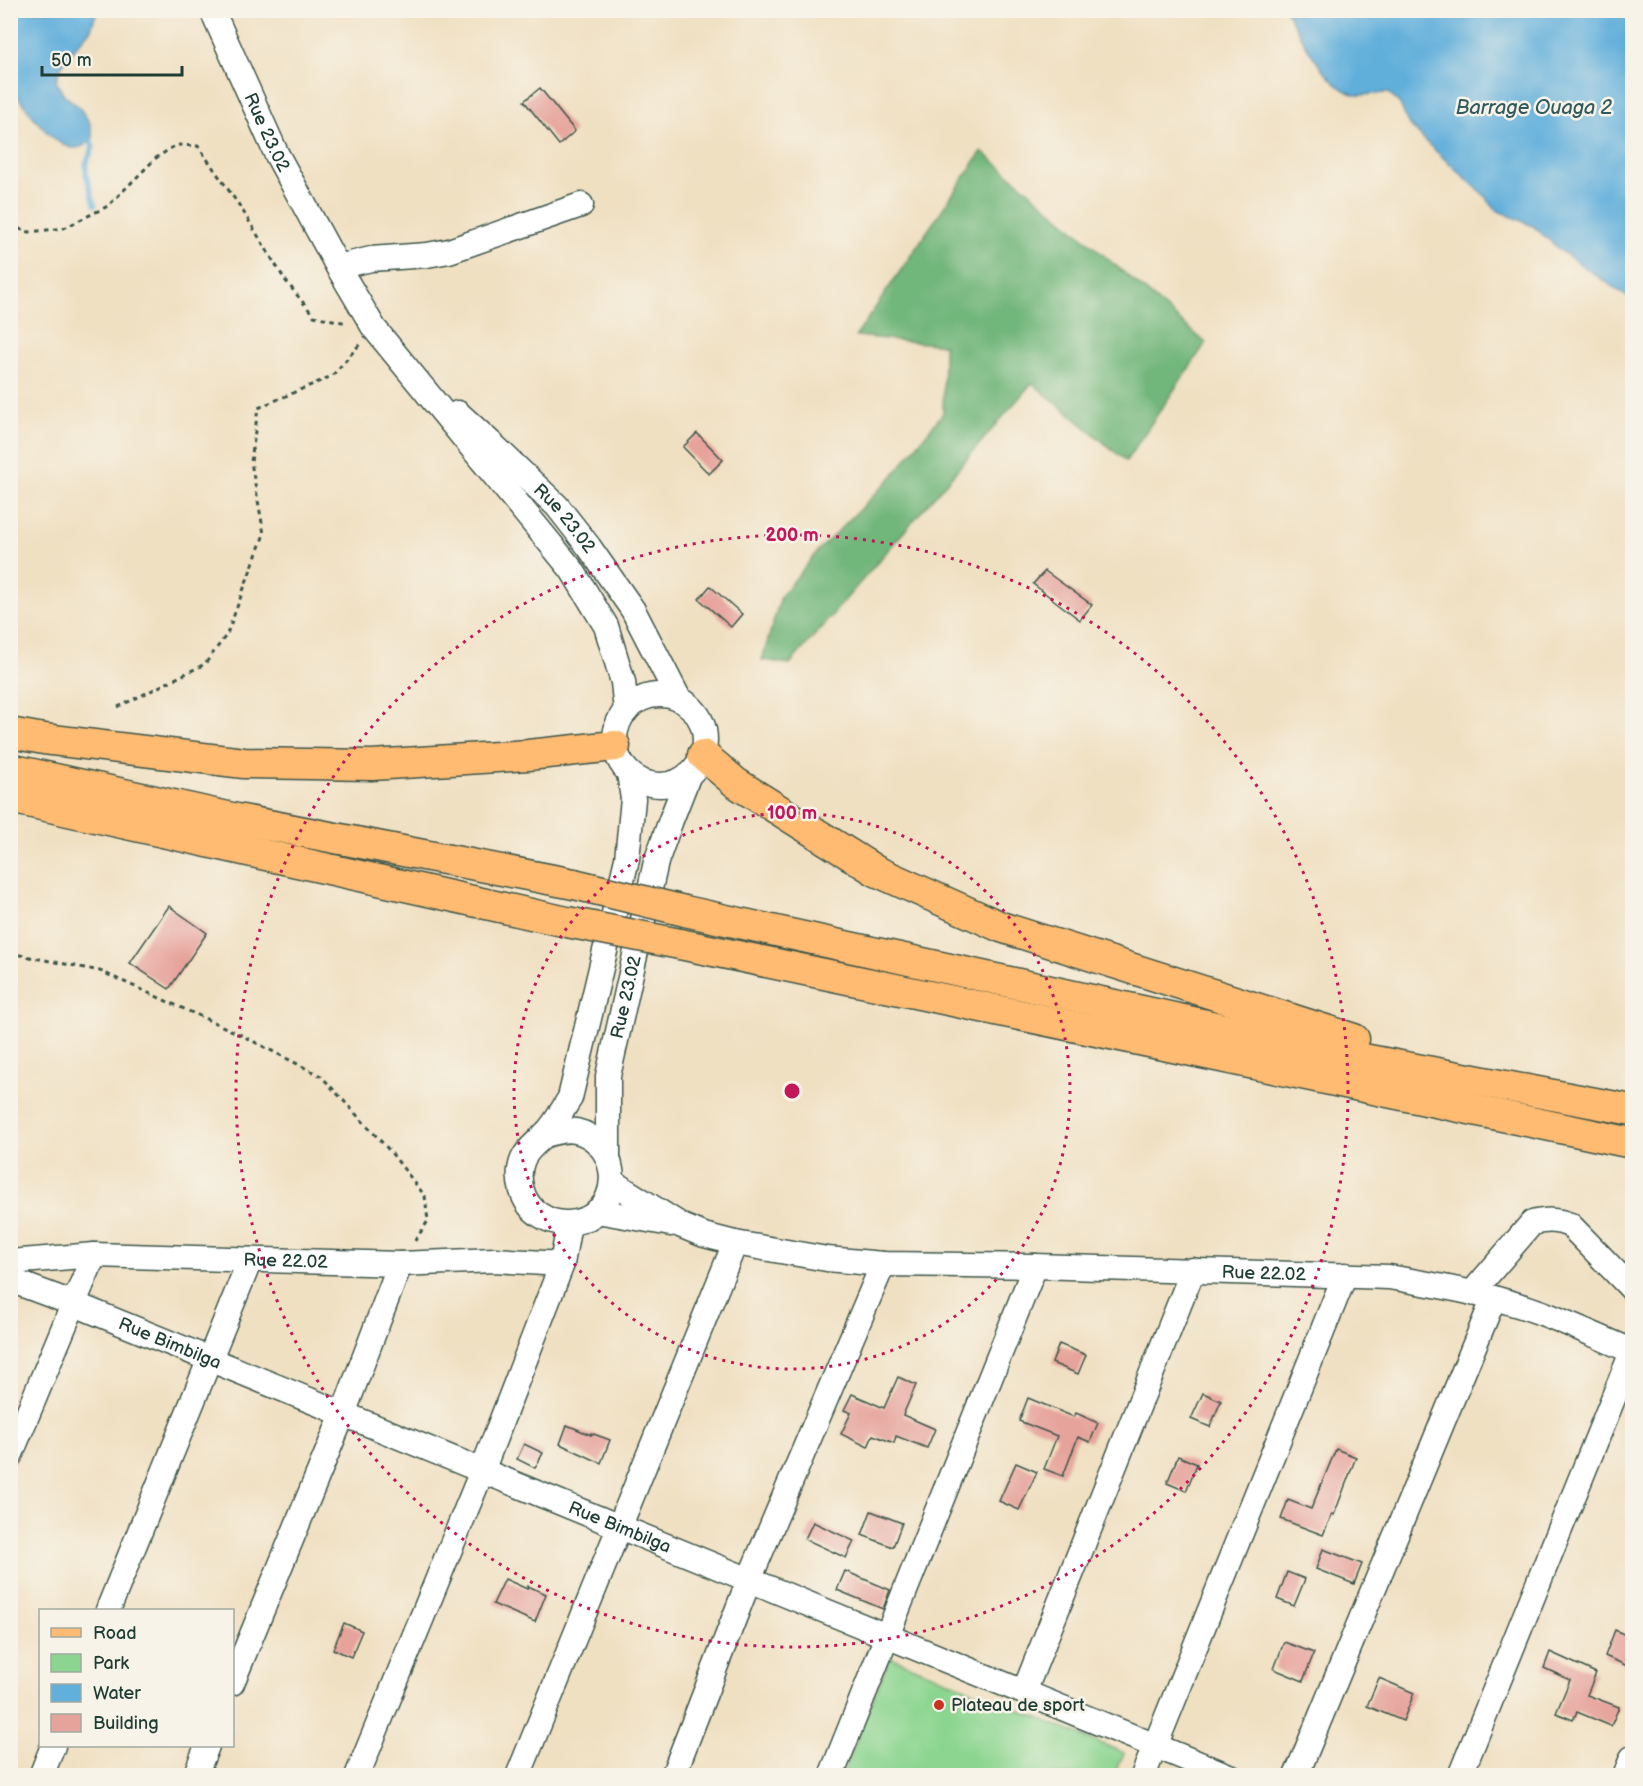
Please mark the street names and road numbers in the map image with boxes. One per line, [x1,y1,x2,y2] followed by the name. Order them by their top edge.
[240,89,295,176] street label: Rue 23.02
[529,479,600,557] street label: Rue 23.02
[606,953,645,1040] street label: Rue 23.02
[243,1249,328,1272] street label: Rue 22.02
[1221,1261,1307,1285] street label: Rue 22.02
[116,1313,224,1373] street label: Rue Bimbilga
[565,1497,674,1557] street label: Rue Bimbilga

